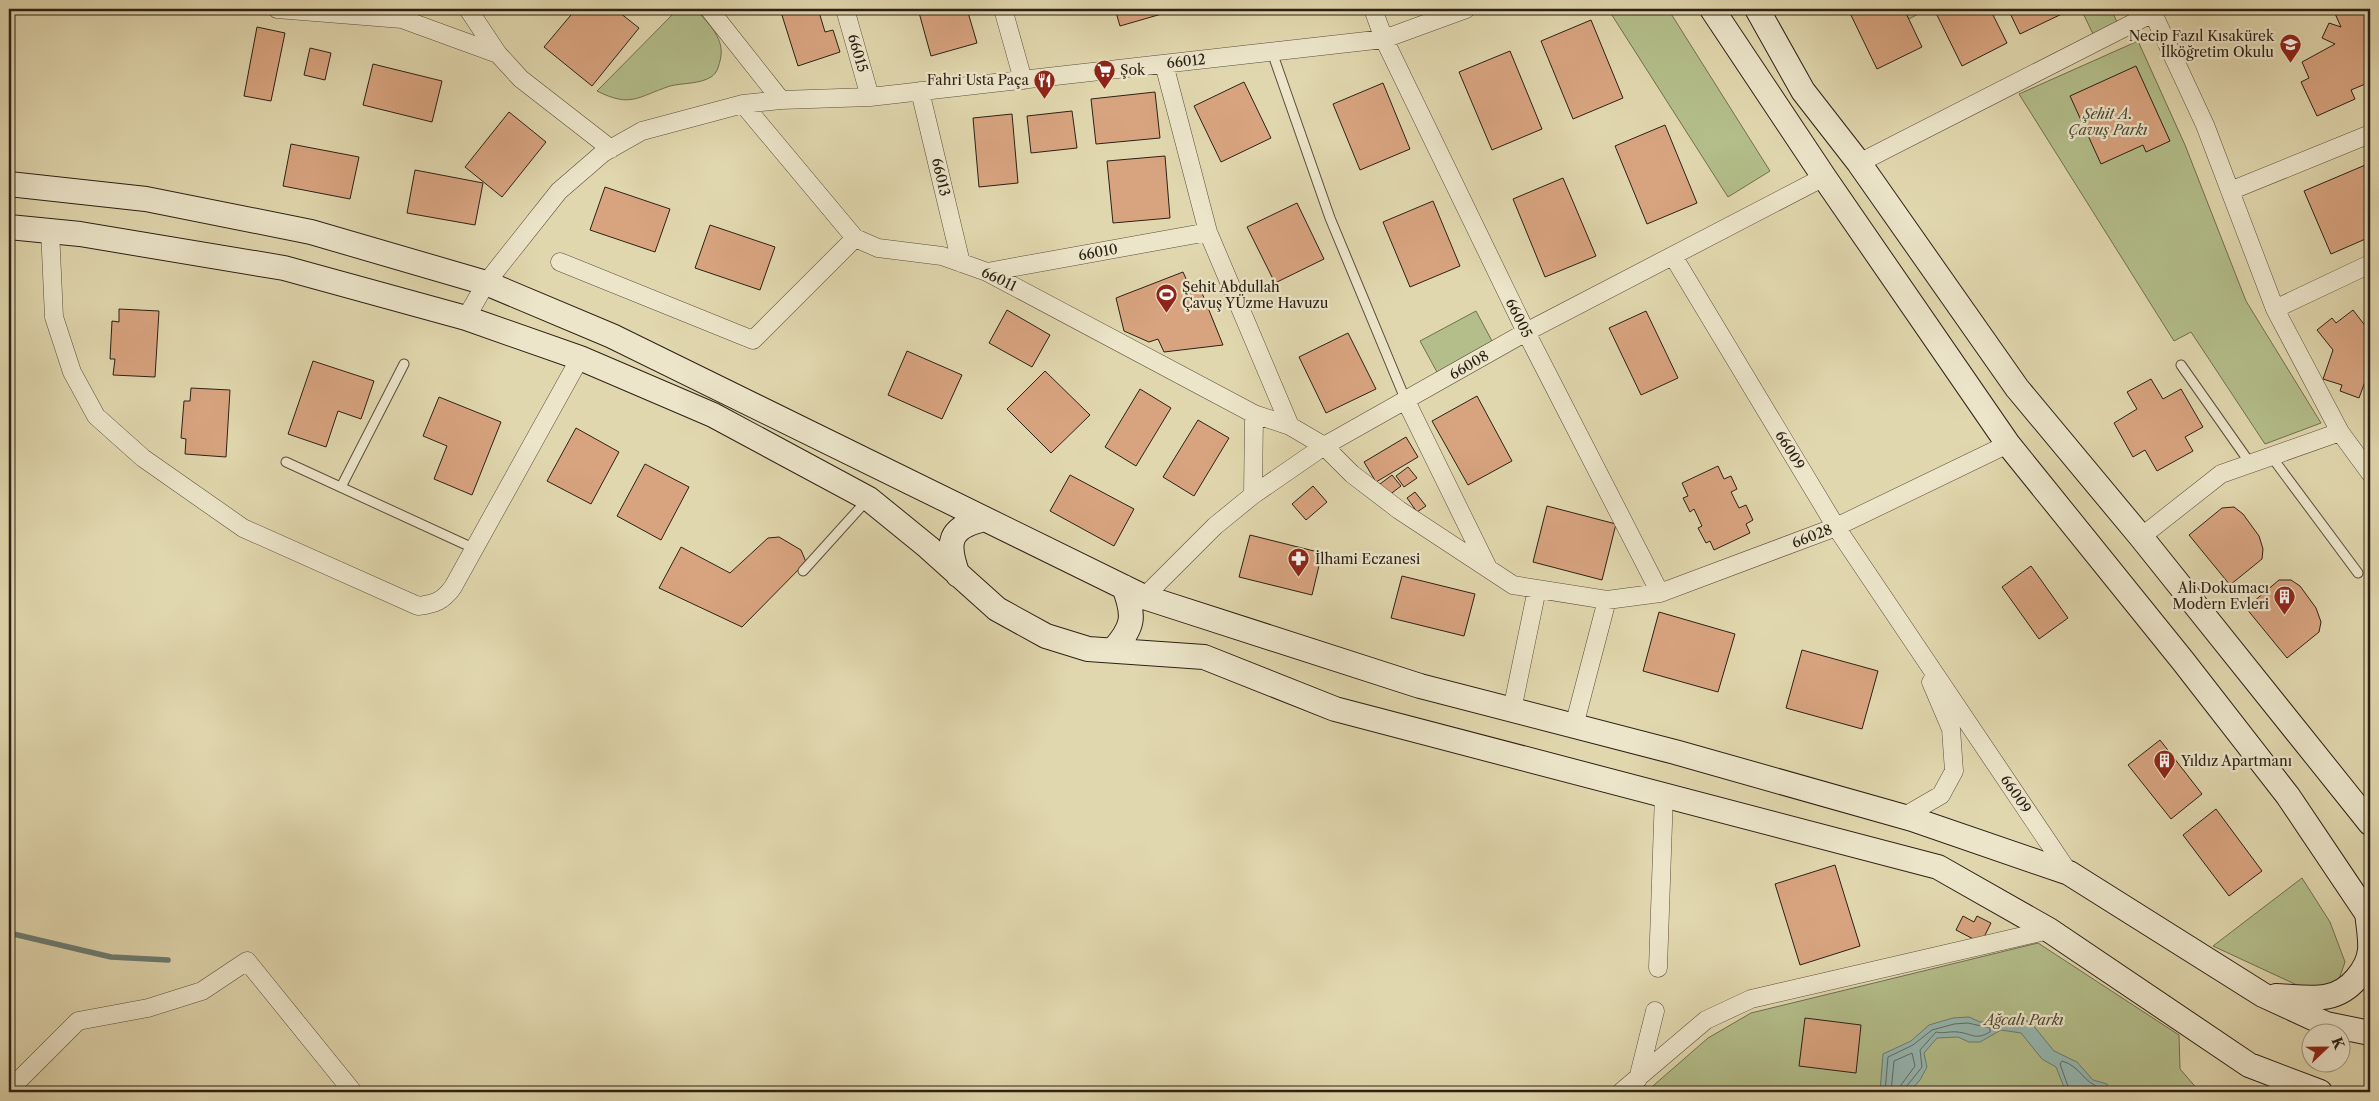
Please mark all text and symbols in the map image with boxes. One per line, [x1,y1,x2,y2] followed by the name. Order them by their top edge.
[2129,27,2275,61] place label: Necip Fazıl Kısakürek İlköğretim Okulu
[844,32,872,74] street label: 66015
[2278,32,2302,63] school or university icon: Necip Fazıl Kısakürek İlköğretim Okulu
[1166,50,1206,72] street label: 66012
[1092,58,1116,89] supermarket icon: Şok
[1120,61,1146,79] place label: Şok
[1033,68,1057,99] restaurant icon: Fahri Usta Paça
[927,71,1030,89] place label: Fahri Usta Paça
[2068,105,2148,139] park label: Şehit A. Çavuş Parkı
[928,156,954,198] street label: 66013
[1077,240,1119,264] street label: 66010
[978,263,1020,295] street label: 66011
[1182,278,1329,312] place label: Şehit Abdullah Çavuş YÜzme Havuzu
[1154,283,1178,314] sports icon: Şehit Abdullah Çavuş YÜzme Havuzu
[1502,295,1536,341] street label: 66005
[1446,347,1492,383] street label: 66008
[1771,427,1809,473] street label: 66009
[1789,520,1835,552] street label: 66028
[1287,547,1311,578] pharmacy icon: İlhami Eczanesi
[1315,550,1420,568] place label: İlhami Eczanesi
[2173,579,2269,613] place label: Ali Dokumacı Modern Evleri
[2273,584,2297,615] building icon: Ali Dokumacı Modern Evleri
[2153,749,2177,780] building icon: Yıldız Apartmanı
[2180,752,2292,770] place label: Yıldız Apartmanı
[1997,771,2035,817] street label: 66009
[1982,1011,2064,1029] park label: Ağcalı Parkı
[2302,1024,2352,1074] north arrow
[2328,1035,2349,1052] text: K

